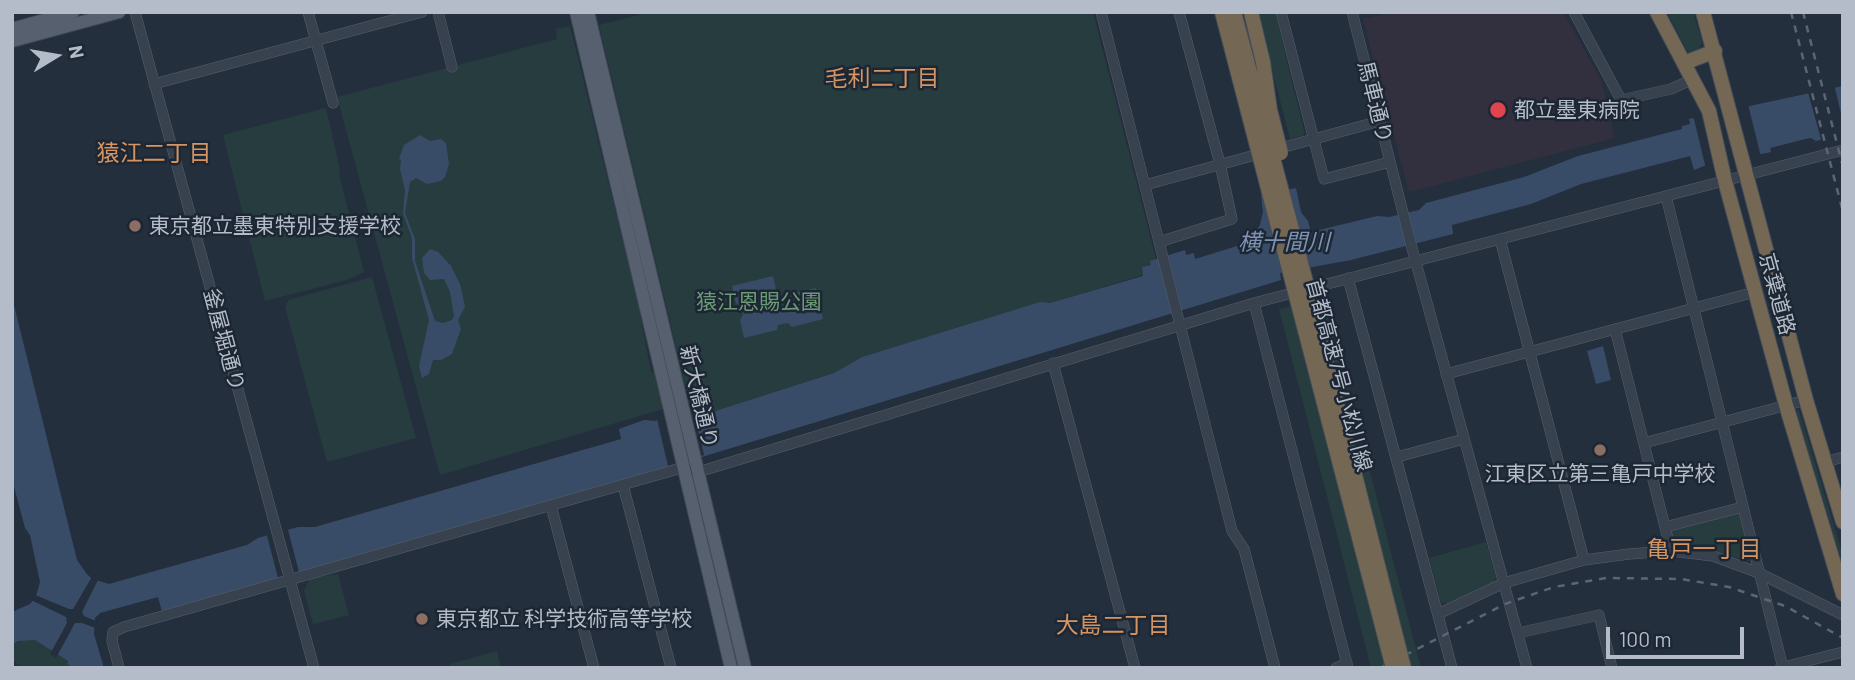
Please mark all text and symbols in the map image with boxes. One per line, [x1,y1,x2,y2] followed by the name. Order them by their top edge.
[21,21,91,91] north arrow
[65,43,90,60] text: N
[1353,58,1397,146] street label: 馬車通り
[825,64,939,92] district label: 毛利二丁目
[1514,97,1640,123] place label: 都立墨東病院
[1488,100,1508,120] marker: 都立墨東病院
[97,139,211,167] district label: 猿江二丁目
[149,213,401,239] place label: 東京都立墨東特別支援学校
[127,218,143,234] marker: 東京都立墨東特別支援学校
[1238,228,1330,256] water label: 横十間川
[1754,250,1800,338] street label: 京葉道路
[1301,276,1377,474] street label: 首都高速7号小松川線
[198,286,250,394] street label: 釜屋堀通り
[696,289,822,315] park label: 猿江恩賜公園
[675,343,723,451] street label: 新大橋通り
[1592,442,1608,458] marker: 江東区立第三亀戸中学校
[1485,461,1715,487] place label: 江東区立第三亀戸中学校
[1647,535,1761,563] district label: 亀戸一丁目
[436,606,692,632] place label: 東京都立 科学技術高等学校
[414,611,430,627] marker: 東京都立 科学技術高等学校
[1056,611,1170,639] district label: 大島二丁目
[1610,614,1748,658] scale bar
[1619,626,1672,651] text: 100 m

